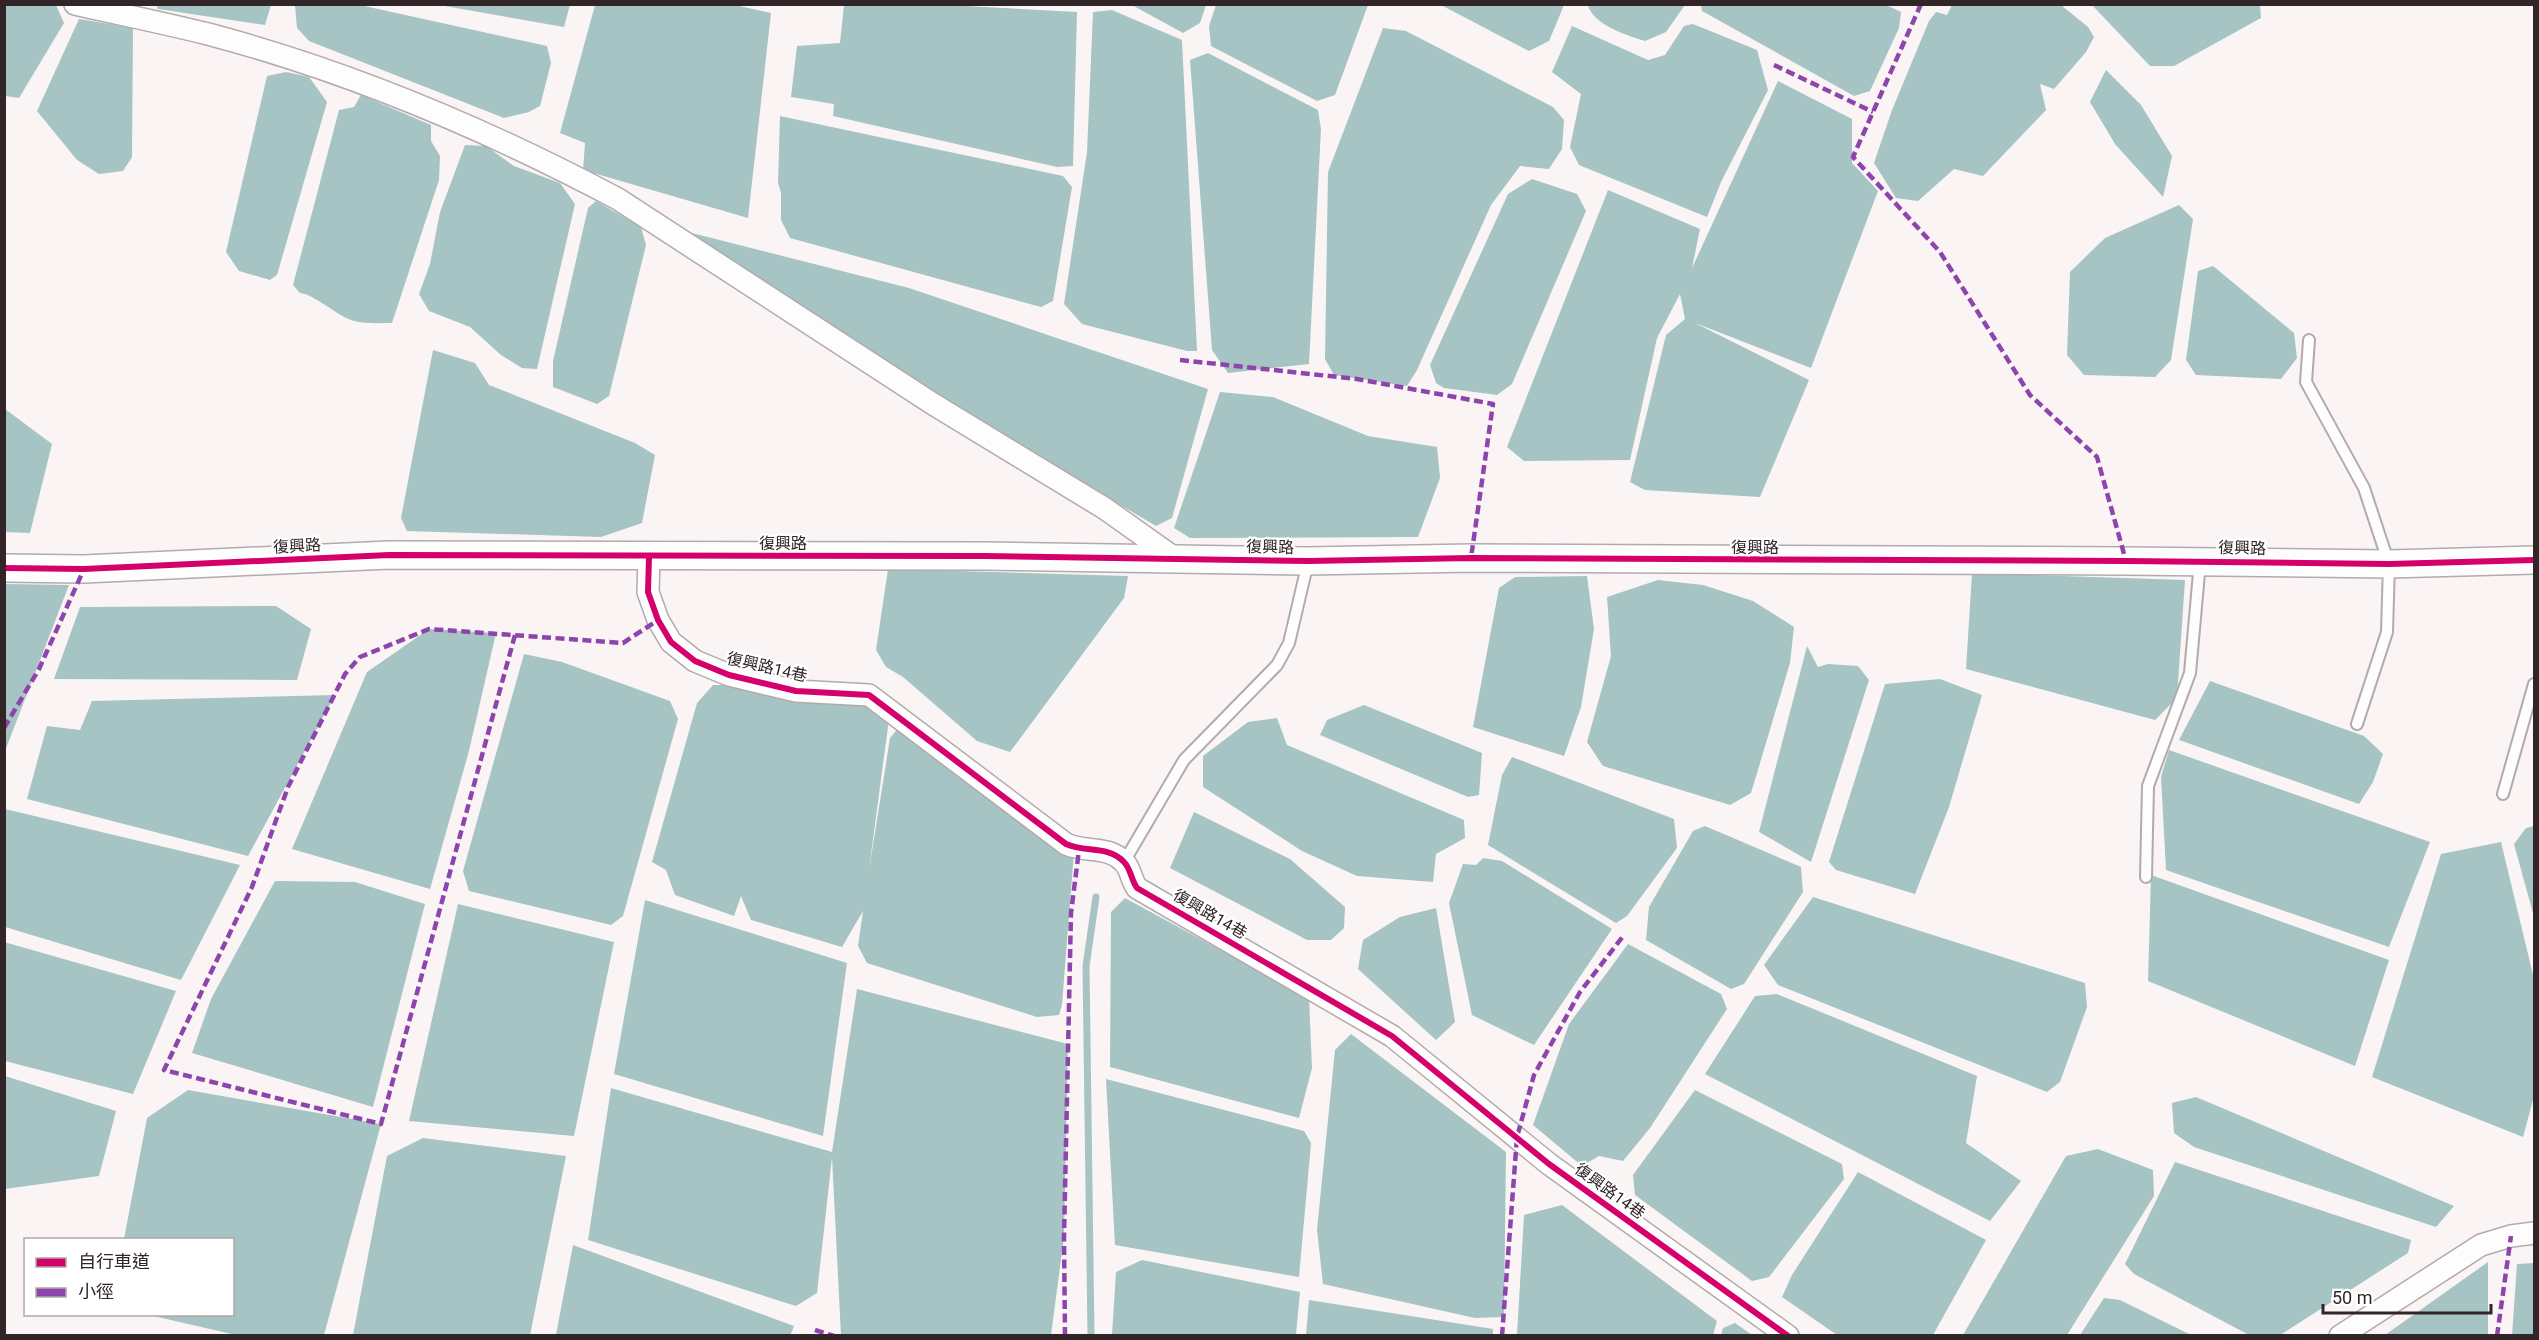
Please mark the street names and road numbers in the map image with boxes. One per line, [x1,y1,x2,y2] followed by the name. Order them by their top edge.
[759,534,807,553] street label: 復興路
[273,535,321,557] street label: 復興路
[1246,537,1294,557] street label: 復興路
[1731,538,1779,557] street label: 復興路
[2218,538,2266,558] street label: 復興路
[725,649,809,685] street label: 復興路14巷
[1170,885,1250,943] street label: 復興路14巷
[1571,1159,1649,1223] street label: 復興路14巷

